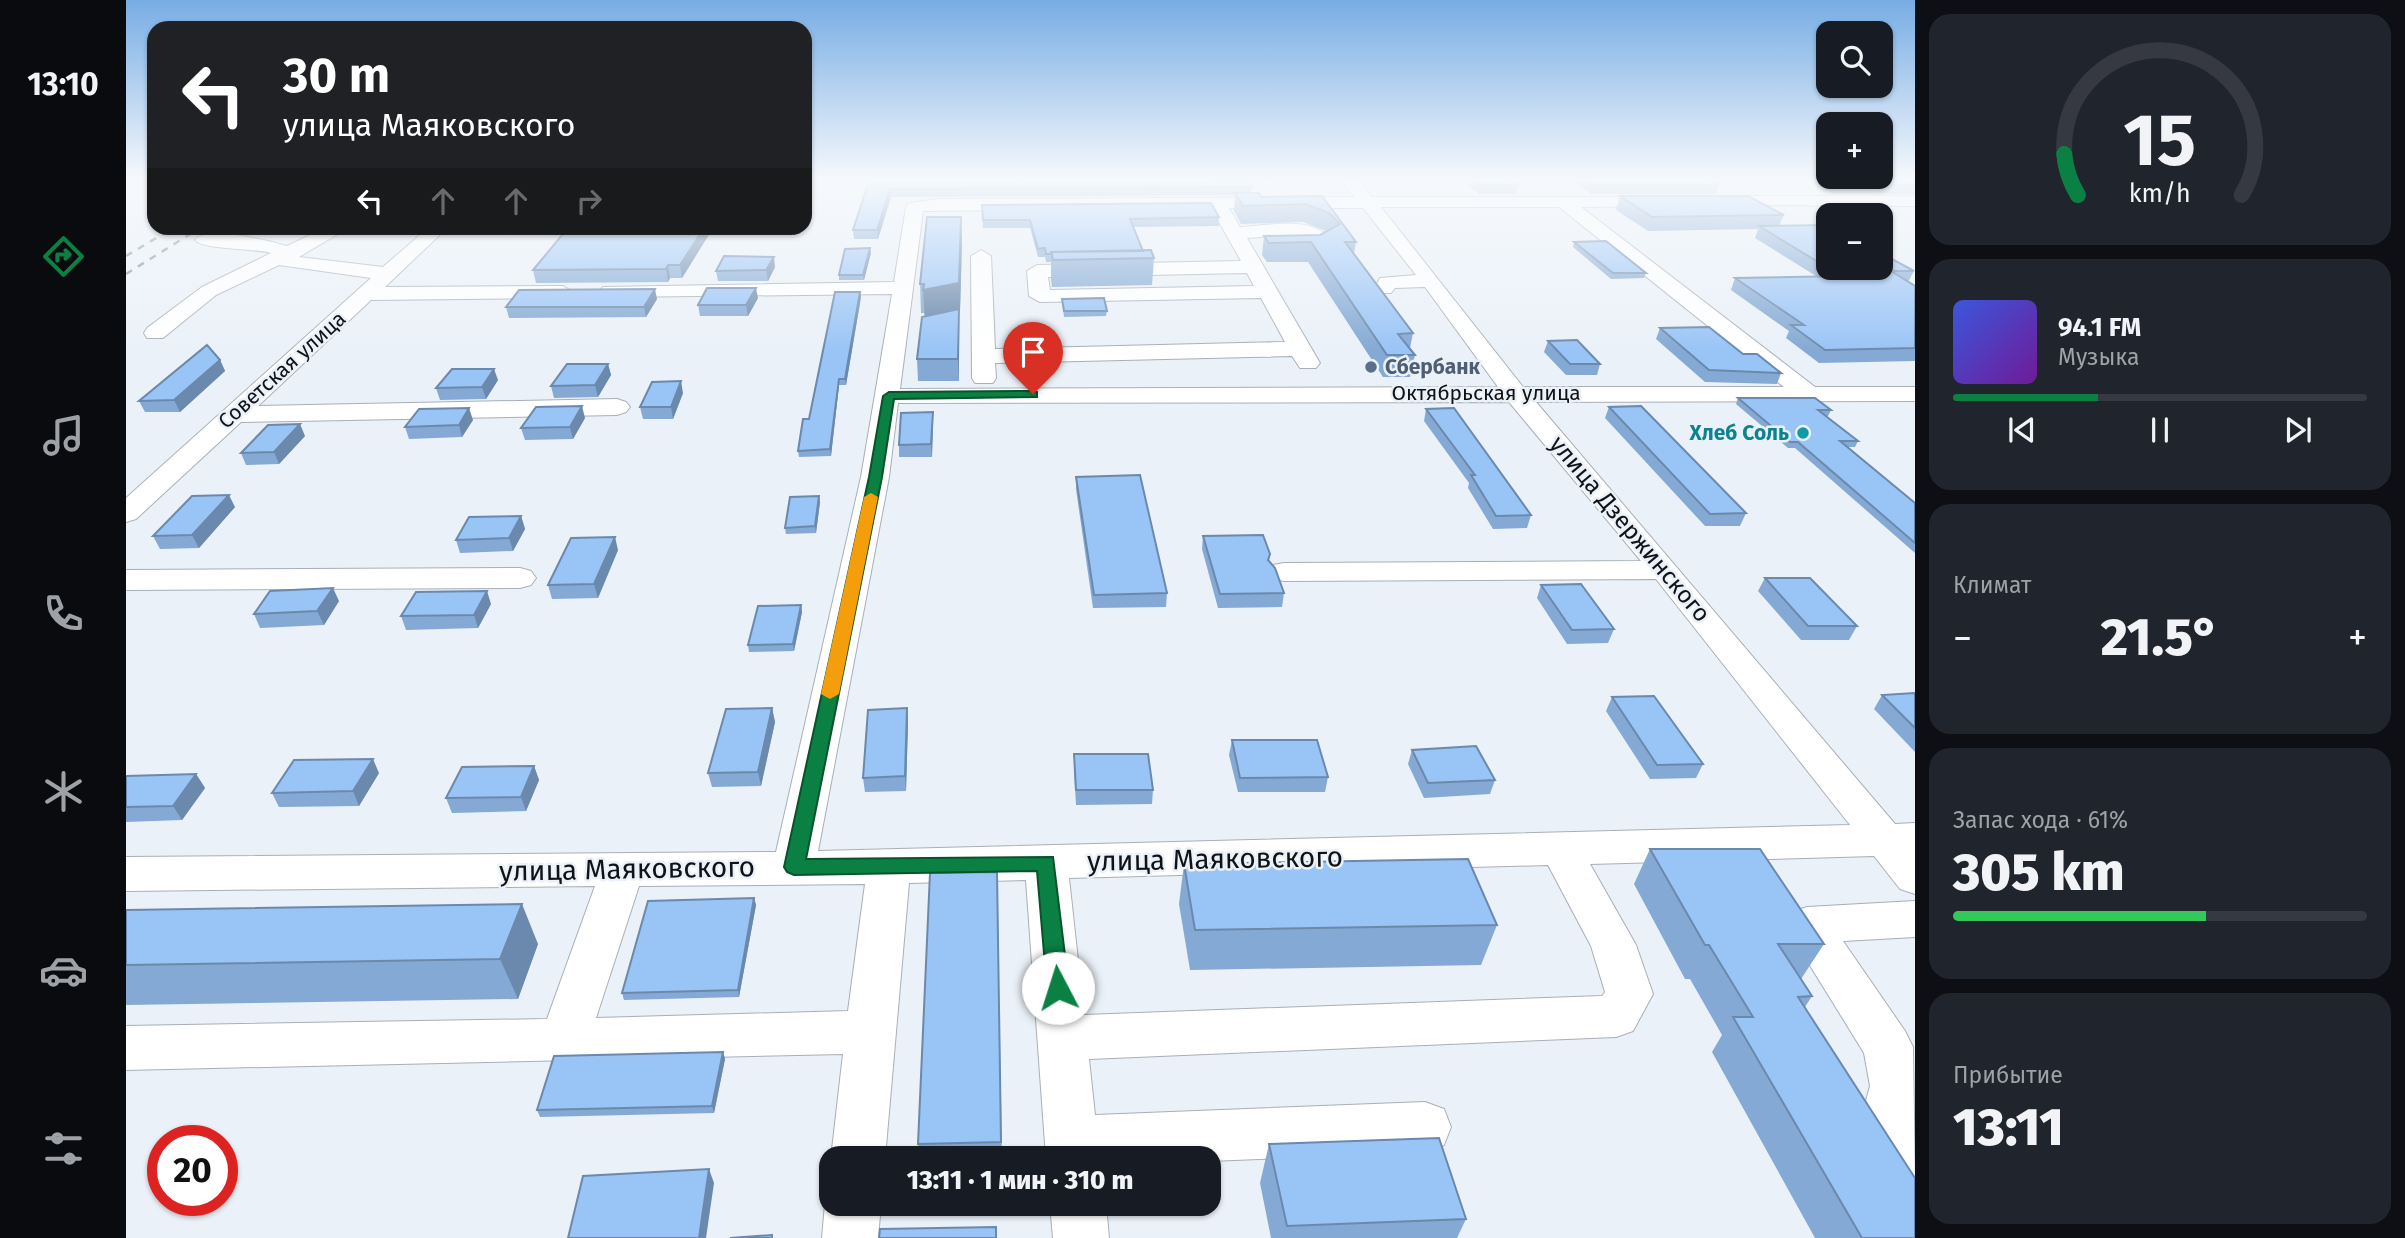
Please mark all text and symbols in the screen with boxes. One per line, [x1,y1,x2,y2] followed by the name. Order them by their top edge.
[1816,21,1893,280] map controls
[1816,21,1893,98] button: search
[283,46,390,105] text: 30 m
[168,49,259,140] icon: left
[27,65,99,103] text: 13:10
[2124,98,2196,185] text: 15
[283,106,575,144] text: улица Маяковского
[1816,112,1893,189] button: +
[2129,179,2191,209] text: km/h
[351,182,389,220] icon: left
[424,182,462,220] icon: ahead
[497,182,535,220] icon: ahead
[570,182,608,220] icon: right
[1816,203,1893,280] button: −
[39,232,88,281] icon: directions
[213,306,351,434] street label: Советская улица
[2058,312,2141,343] text: 94.1 FM
[1003,322,1063,394] pin
[1014,333,1052,371] icon: arrive
[2058,343,2139,371] text: Музыка
[1385,354,1480,380] place label: Сбербанк
[1363,359,1379,375] marker: Сбербанк
[1391,380,1581,406] street label: Октябрьская улица
[39,411,88,460] icon: music
[2003,411,2041,449] icon: previous
[2141,411,2179,449] icon: pause
[2279,411,2317,449] icon: next
[1689,420,1789,446] place label: Хлеб Соль
[1795,425,1811,441] marker: Хлеб Соль
[1544,430,1716,628] street label: улица Дзержинского
[1953,571,2031,599] text: Климат
[39,589,88,638] icon: phone
[2101,606,2219,669] text: 21.5°
[1953,615,1972,661] text: −
[2348,615,2367,661] text: +
[39,767,88,816] icon: climate
[1953,806,2128,834] text: Запас хода · 61%
[1087,840,1343,878] street label: улица Маяковского
[1953,841,2125,904] text: 305 km
[499,850,755,888] street label: улица Маяковского
[39,946,88,995] icon: car
[1021,951,1095,1025] position arrow
[1953,1061,2063,1089] text: Прибытие
[1953,1096,2064,1159] text: 13:11
[39,1124,88,1173] icon: filters
[147,1125,238,1216] speed limit sign: 20
[907,1165,1133,1196] text: 13:11 · 1 мин · 310 m

